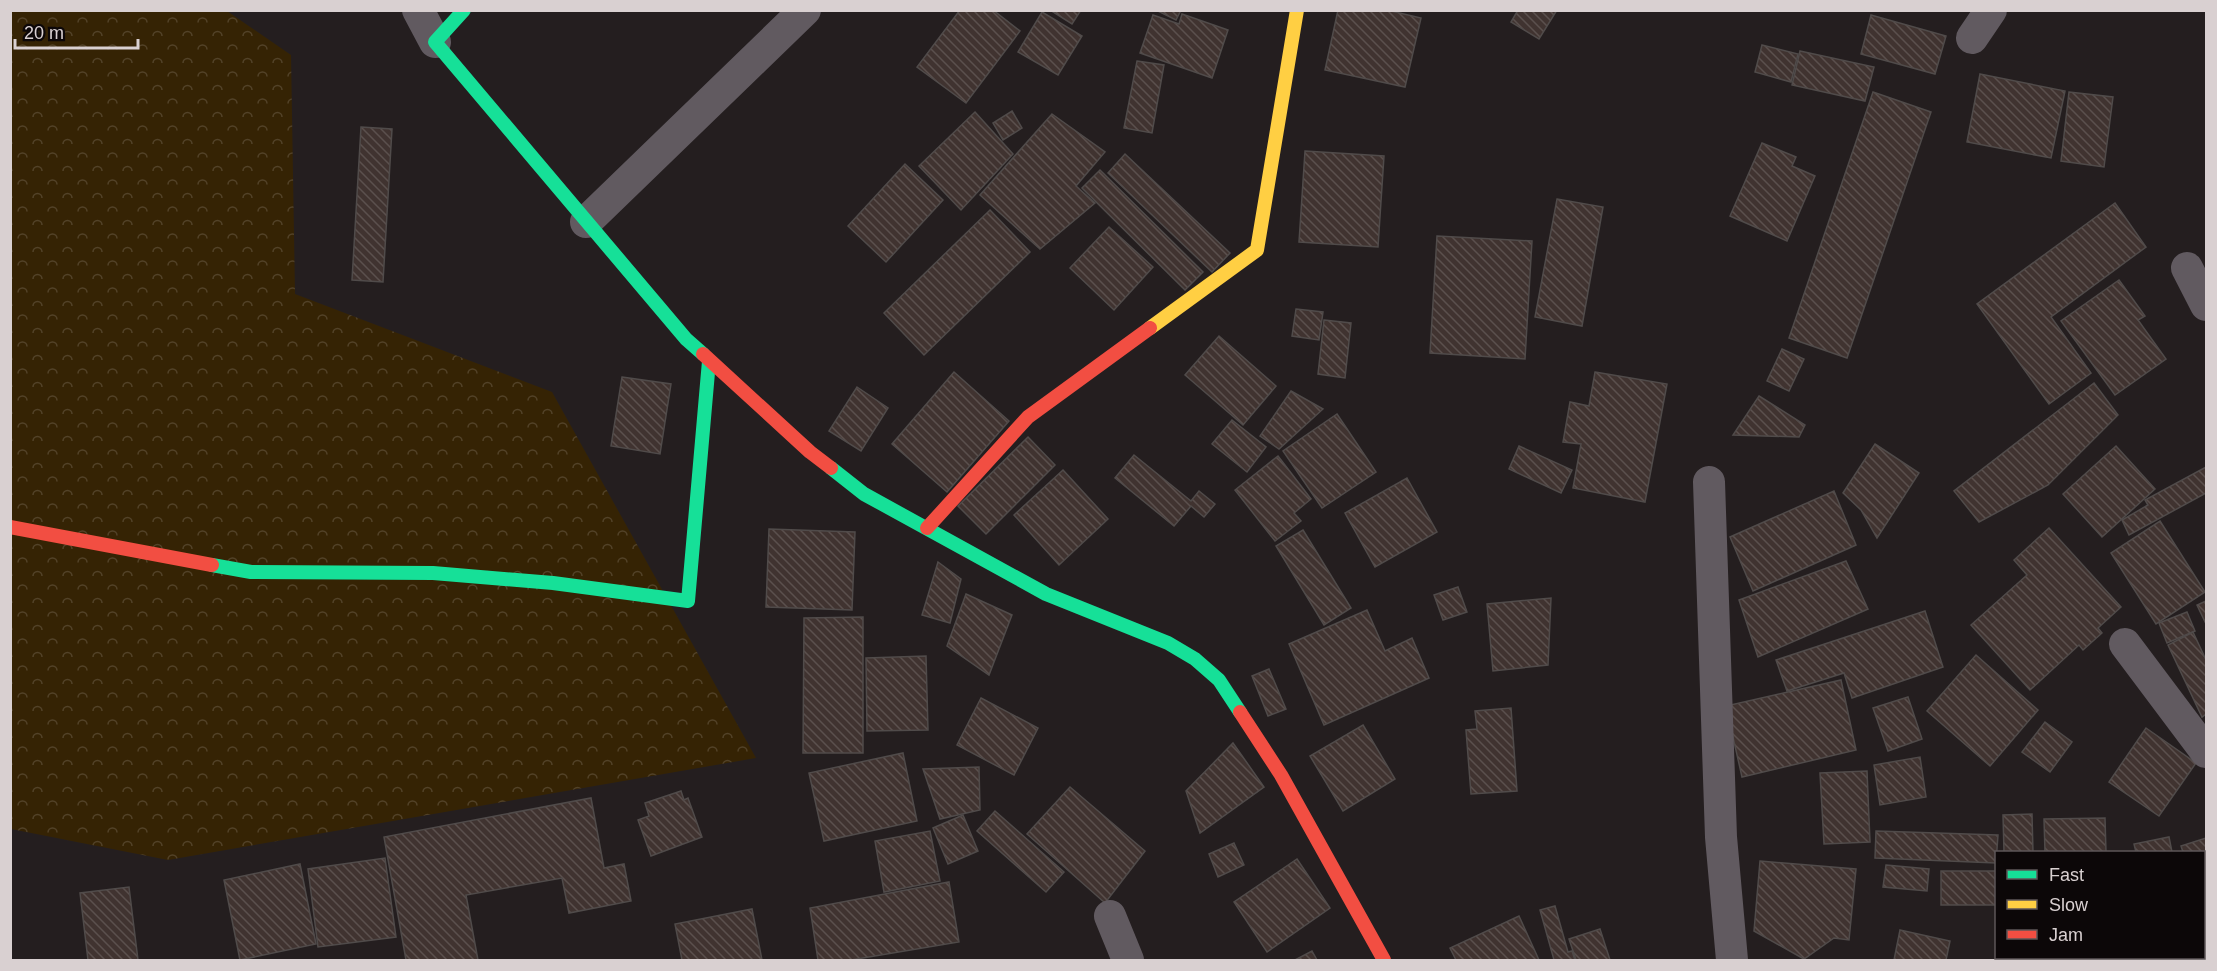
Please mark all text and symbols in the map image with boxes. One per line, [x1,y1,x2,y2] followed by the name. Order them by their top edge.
[15,12,138,50] scale bar
[24,23,64,43] text: 20 m
[1995,851,2205,959] legend
[2049,865,2084,885] text: Fast
[2049,895,2089,915] text: Slow
[2049,925,2083,945] text: Jam

